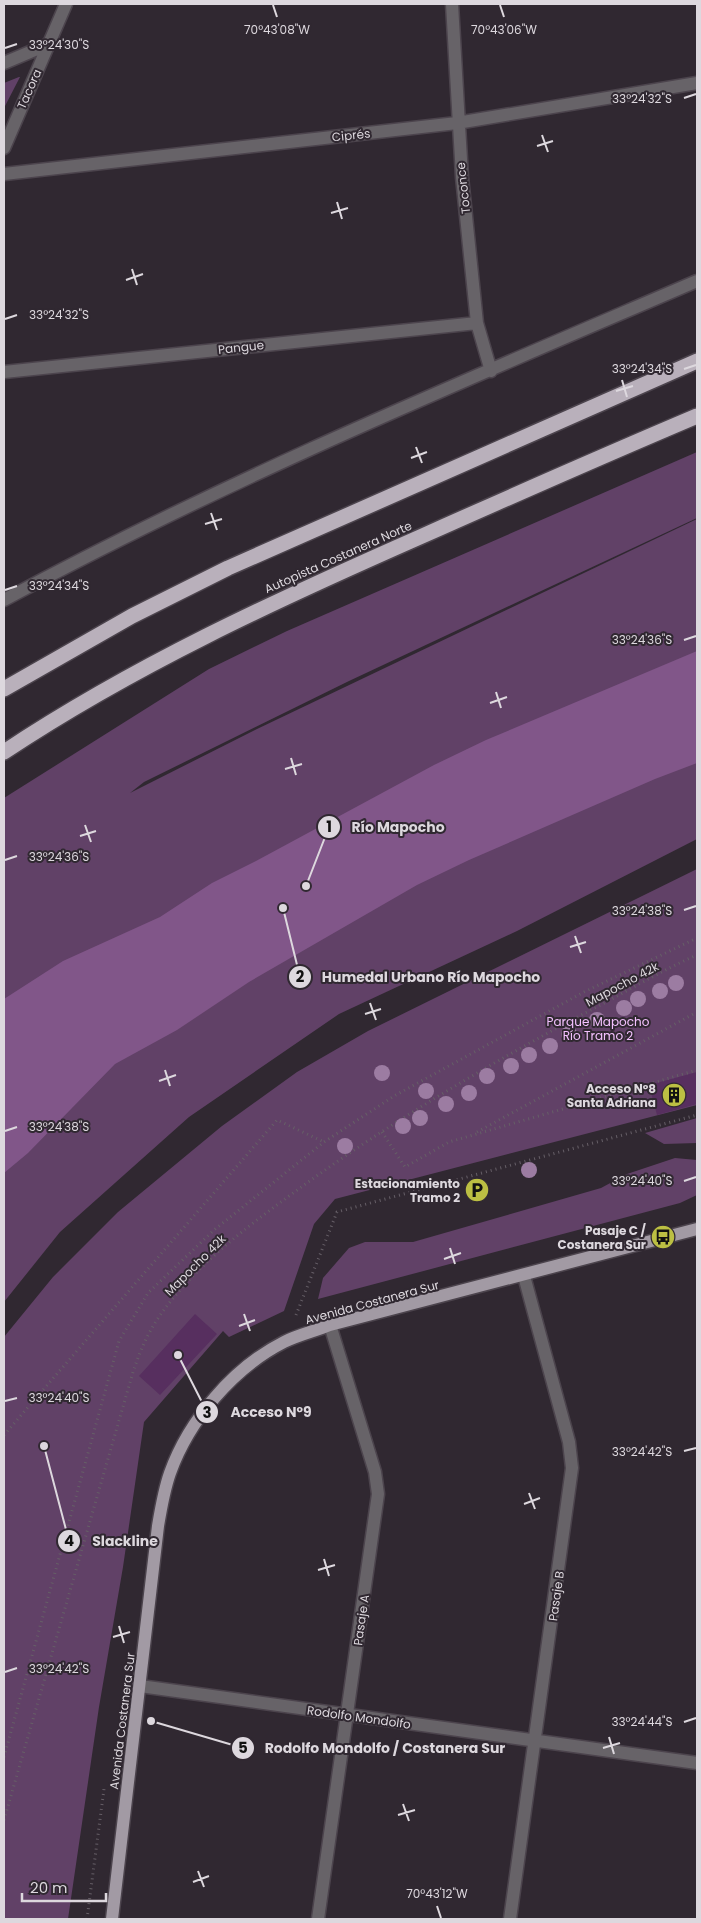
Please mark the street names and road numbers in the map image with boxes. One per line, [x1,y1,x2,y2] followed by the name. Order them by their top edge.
[13,66,45,112] street label: Tacora
[331,125,371,145] street label: Ciprés
[452,161,474,215] street label: Toconce
[217,336,265,358] street label: Pangue
[262,517,414,597] street label: Autopista Costanera Norte
[582,957,662,1010] street label: Mapocho 42k
[160,1230,230,1300] street label: Mapocho 42k
[303,1276,441,1328] street label: Avenida Costanera Sur
[544,1570,568,1622] street label: Pasaje B
[349,1593,373,1647] street label: Pasaje A
[105,1651,139,1791] street label: Avenida Costanera Sur
[306,1701,412,1733] street label: Rodolfo Mondolfo

